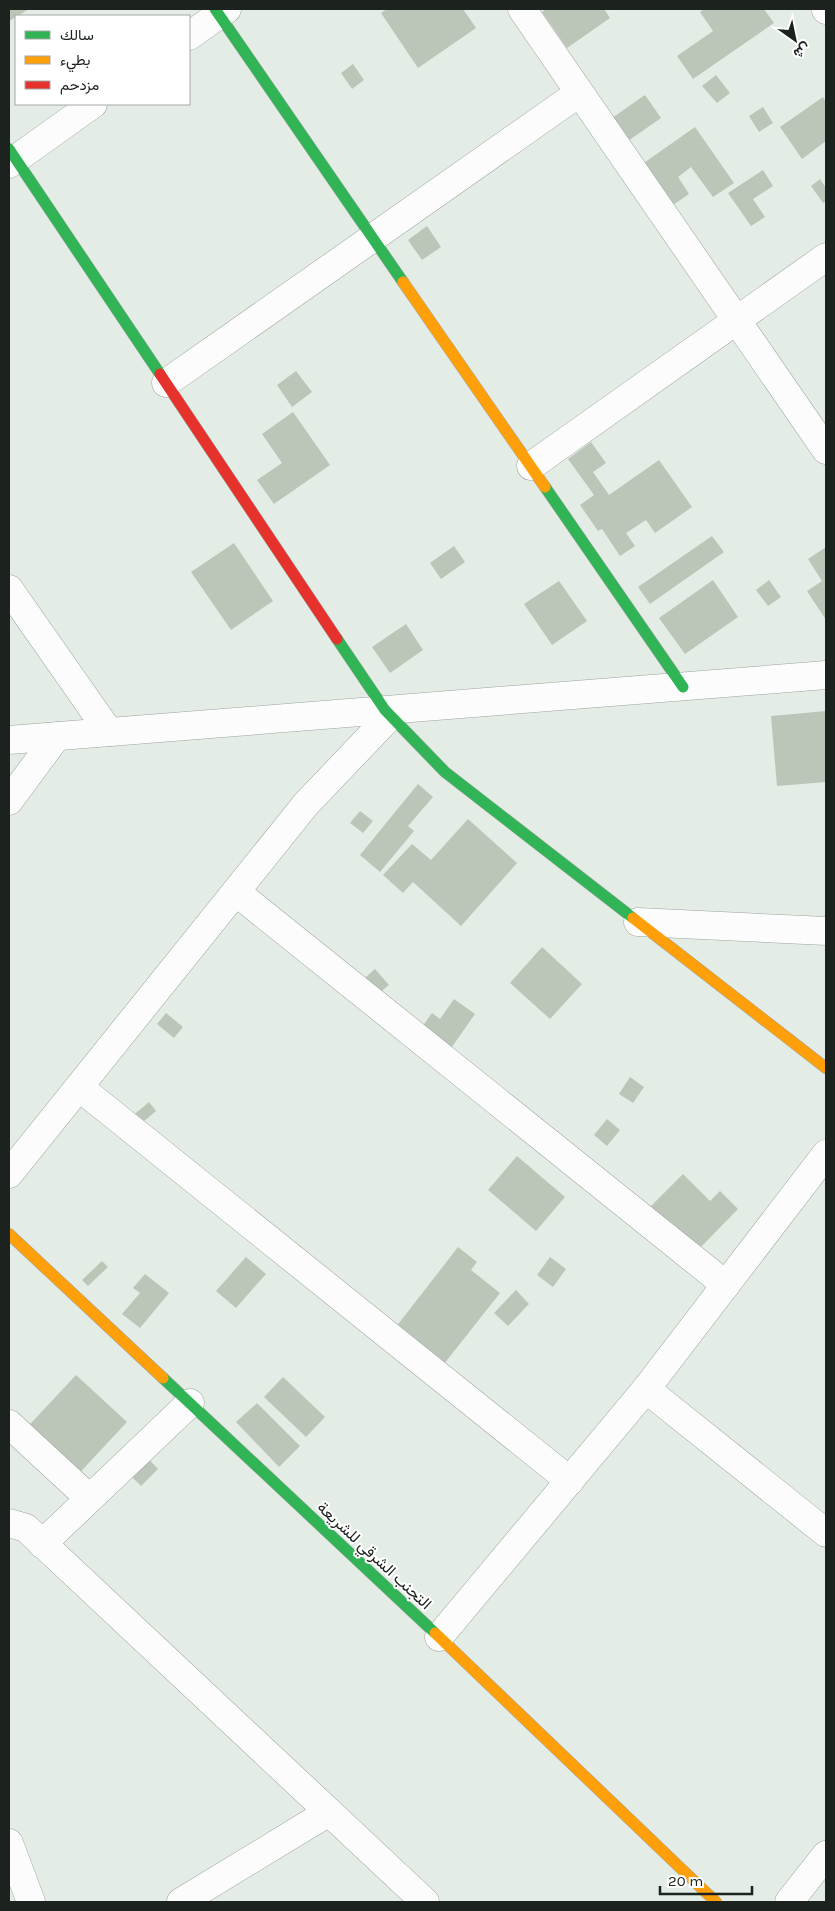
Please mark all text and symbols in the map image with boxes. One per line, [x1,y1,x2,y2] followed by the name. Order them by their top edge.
[15,15,190,105] legend
[770,15,820,65] north arrow
[60,26,94,44] text: سالك
[790,39,813,62] text: ش
[60,51,90,73] text: بطيء
[60,76,99,95] text: مزدحم
[311,1498,436,1616] street label: التجنب الشرقي للشريعة
[660,1864,752,1896] scale bar
[668,1872,703,1890] text: 20 m

